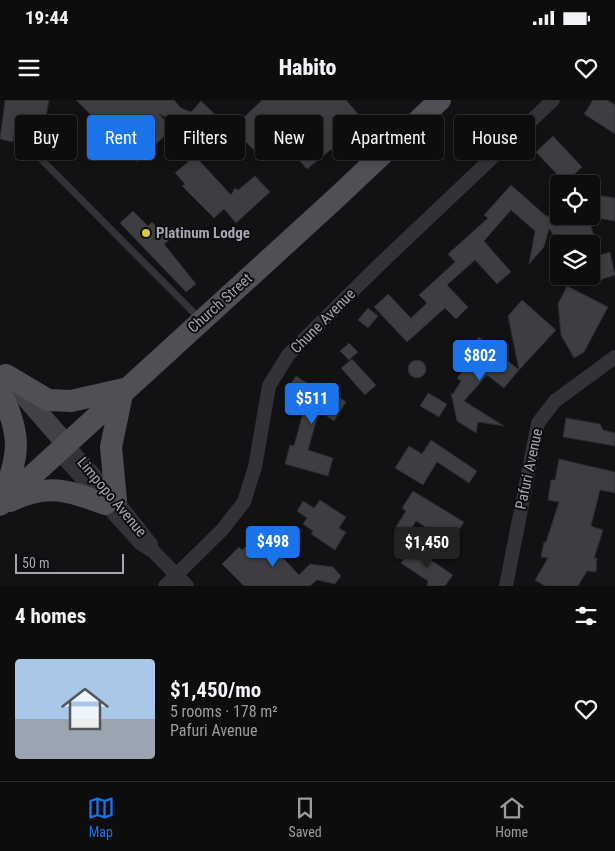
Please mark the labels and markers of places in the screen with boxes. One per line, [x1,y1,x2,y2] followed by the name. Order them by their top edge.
[156,224,250,242] place label: Platinum Lodge
[140,227,152,239] marker: Platinum Lodge
[450,340,510,382] pin: $802
[282,382,342,425] pin: $511
[243,526,303,568] pin: $498
[386,526,468,569] pin: $1,450

